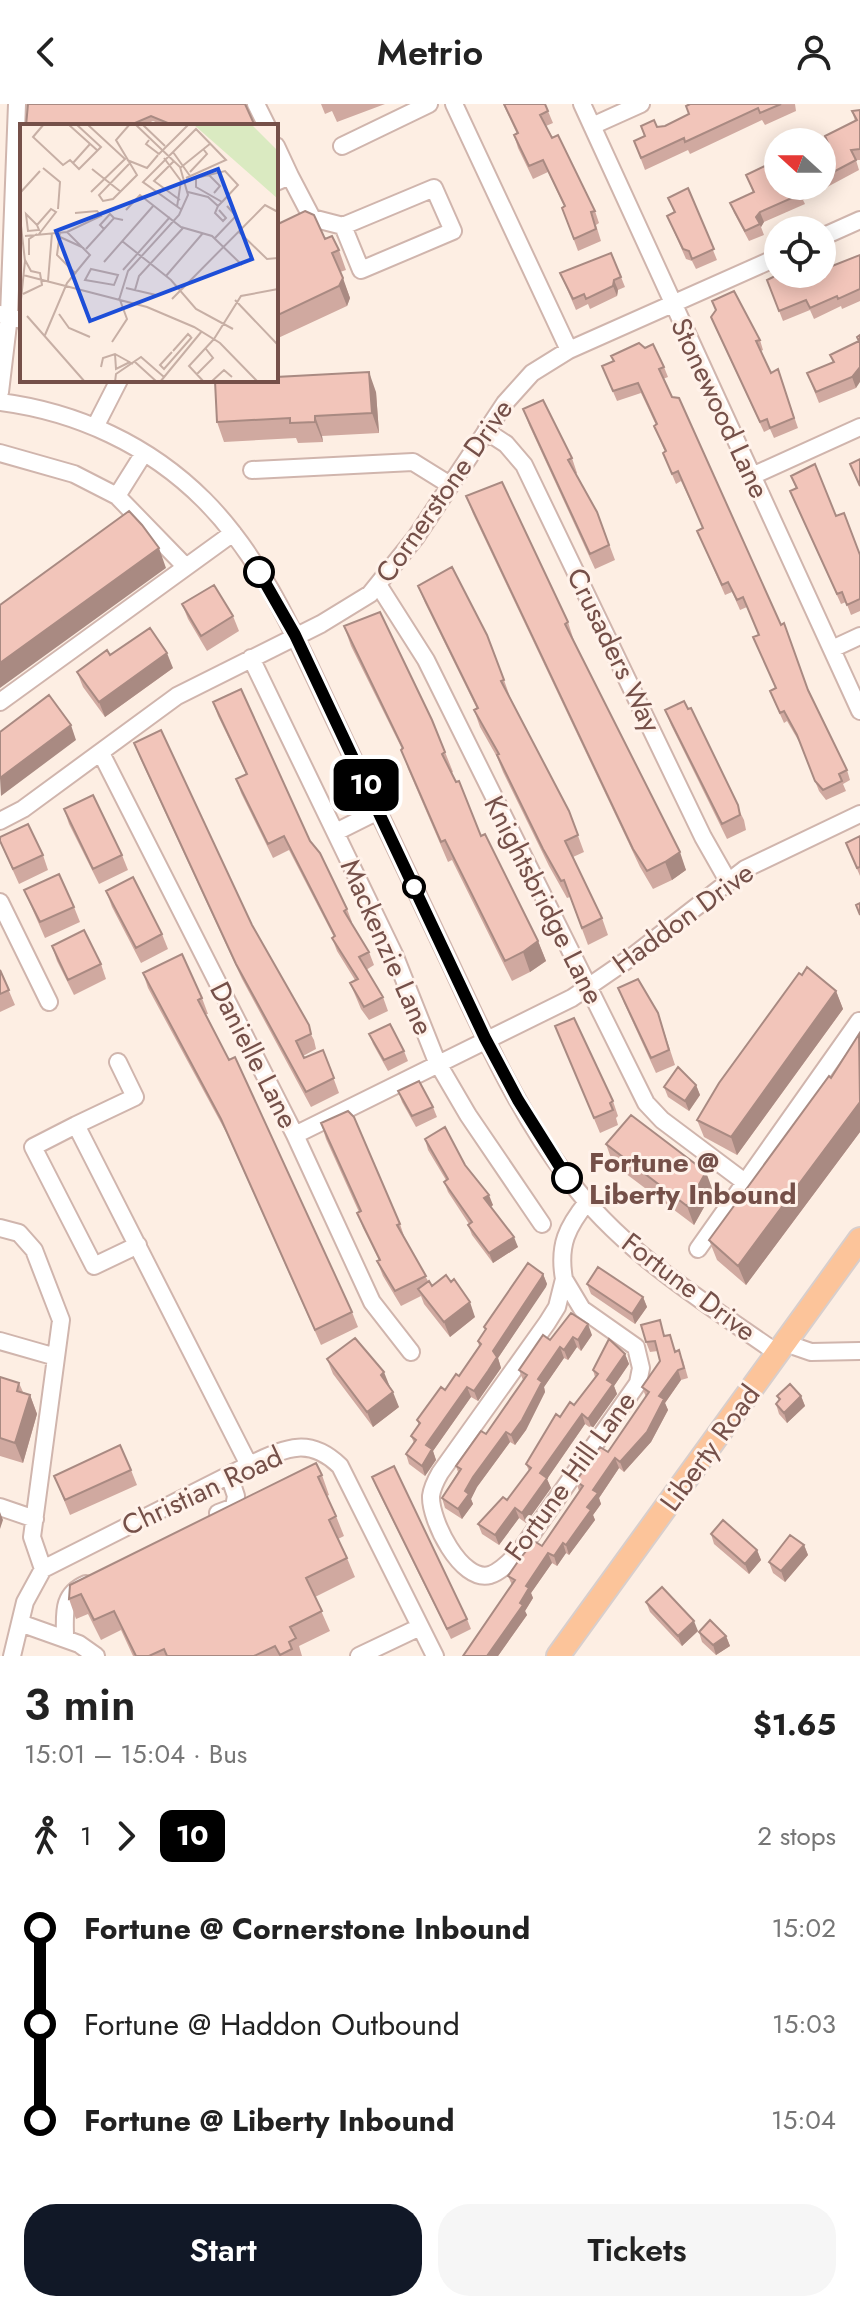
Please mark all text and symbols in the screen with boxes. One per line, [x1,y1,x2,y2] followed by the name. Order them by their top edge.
[377,26,483,78] text: Metrio
[24,30,68,74] icon: back
[792,30,836,74] icon: person
[20,124,278,382] inset map
[764,128,836,200] north arrow
[764,128,836,288] map controls
[764,216,836,288] button: locate
[660,311,780,505] street label: Stonewood Lane
[365,391,523,591] street label: Cornerstone Drive
[244,557,274,587] unlabelled marker
[556,561,672,740] street label: Crusaders Way
[330,759,402,811] line badge: 10
[350,764,382,805] text: 10
[474,789,614,1011] street label: Knightsbridge Lane
[330,852,444,1042] street label: Mackenzie Lane
[604,853,762,983] street label: Haddon Drive
[403,876,425,898] unlabelled marker
[199,975,309,1135] street label: Danielle Lane
[589,1142,797,1215] place label: Fortune @ Liberty Inbound
[552,1163,582,1193] marker: Fortune @ Liberty Inbound
[613,1223,765,1351] street label: Fortune Drive
[650,1376,770,1520] street label: Liberty Road
[494,1383,646,1569] street label: Fortune Hill Lane
[115,1436,289,1546] street label: Christian Road
[24,1673,136,1737] text: 3 min
[753,1703,836,1746] text: $1.65
[24,1735,247,1773] text: 15:01 – 15:04 · Bus
[24,1814,68,1858] icon: walk
[104,1814,148,1858] icon: forward
[176,1815,209,1856] text: 10
[80,1817,92,1855] text: 1
[757,1817,836,1855] text: 2 stops
[84,1907,530,1950] text: Fortune @ Cornerstone Inbound
[771,1909,836,1947] text: 15:02
[84,2003,460,2046] text: Fortune @ Haddon Outbound
[772,2005,836,2043] text: 15:03
[84,2099,454,2142] text: Fortune @ Liberty Inbound
[771,2101,836,2139] text: 15:04
[24,2204,422,2296] button: Start
[438,2204,836,2296] button: Tickets

